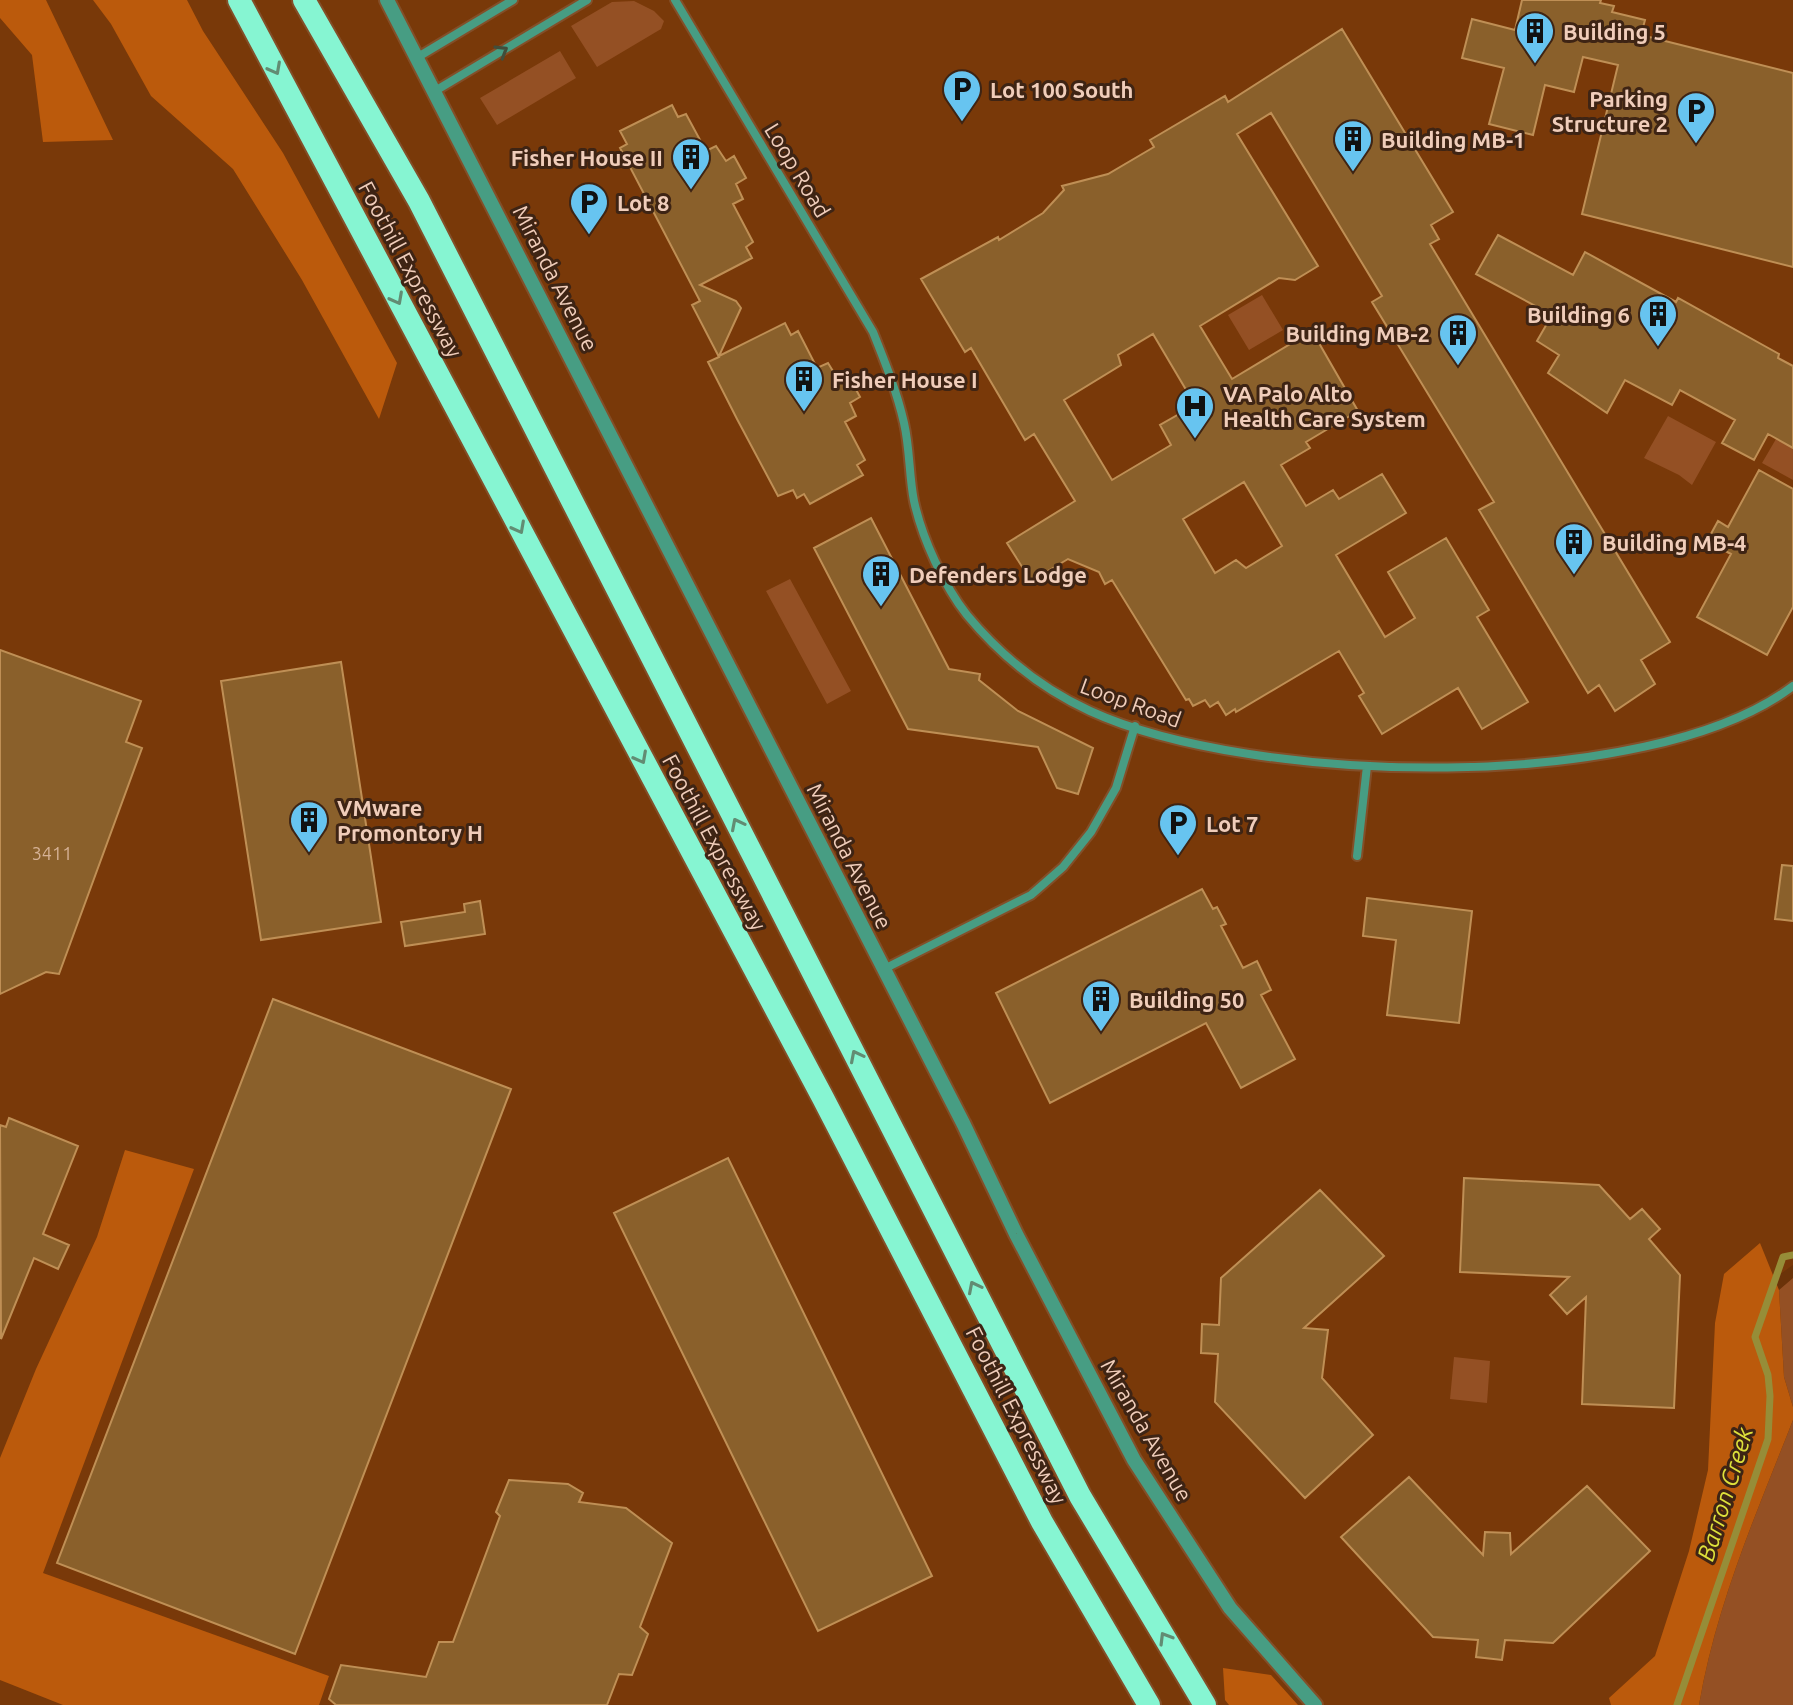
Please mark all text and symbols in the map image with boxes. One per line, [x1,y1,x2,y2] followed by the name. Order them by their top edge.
[1514,10,1556,65] building icon: Building 5
[1563,19,1666,44] place label: Building 5
[493,45,508,61] one-way arrow
[266,61,281,75] one-way arrow
[941,68,983,123] parking icon: Lot 100 South
[990,77,1133,102] place label: Lot 100 South
[1552,86,1668,136] place label: Parking Structure 2
[1675,90,1717,145] parking icon: Parking Structure 2
[760,118,836,222] street label: Loop Road
[1332,118,1374,173] building icon: Building MB-1
[1381,127,1526,152] place label: Building MB-1
[670,136,712,191] building icon: Fisher House II
[511,145,663,170] place label: Fisher House II
[354,177,468,362] street label: Foothill Expressway
[568,181,610,236] parking icon: Lot 8
[617,190,669,215] place label: Lot 8
[509,201,603,355] street label: Miranda Avenue
[388,290,403,305] one-way arrow
[1637,293,1679,348] building icon: Building 6
[1527,302,1630,327] place label: Building 6
[1437,312,1479,367] building icon: Building MB-2
[1285,321,1430,346] place label: Building MB-2
[783,358,825,413] building icon: Fisher House I
[832,367,978,392] place label: Fisher House I
[1223,381,1426,431] place label: VA Palo Alto Health Care System
[1174,385,1216,440] hospital icon: VA Palo Alto Health Care System
[510,520,525,535] one-way arrow
[1553,521,1595,576] building icon: Building MB-4
[1602,530,1747,555] place label: Building MB-4
[860,553,902,608] building icon: Defenders Lodge
[909,562,1087,587] place label: Defenders Lodge
[1077,672,1185,732] street label: Loop Road
[632,750,647,764] one-way arrow
[658,750,772,935] street label: Foothill Expressway
[803,779,897,933] street label: Miranda Avenue
[337,795,483,845] place label: VMware Promontory H
[288,799,330,854] building icon: VMware Promontory H
[1157,802,1199,857] parking icon: Lot 7
[1206,811,1258,836] place label: Lot 7
[732,818,747,833] one-way arrow
[32,843,72,863] house number: 3411
[1080,978,1122,1033] building icon: Building 50
[1129,987,1244,1012] place label: Building 50
[850,1049,865,1064] one-way arrow
[968,1281,983,1296] one-way arrow
[961,1322,1073,1508] street label: Foothill Expressway
[1096,1354,1198,1506] street label: Miranda Avenue
[1692,1423,1758,1564] water label: Barron Creek
[1160,1632,1175,1647] one-way arrow

